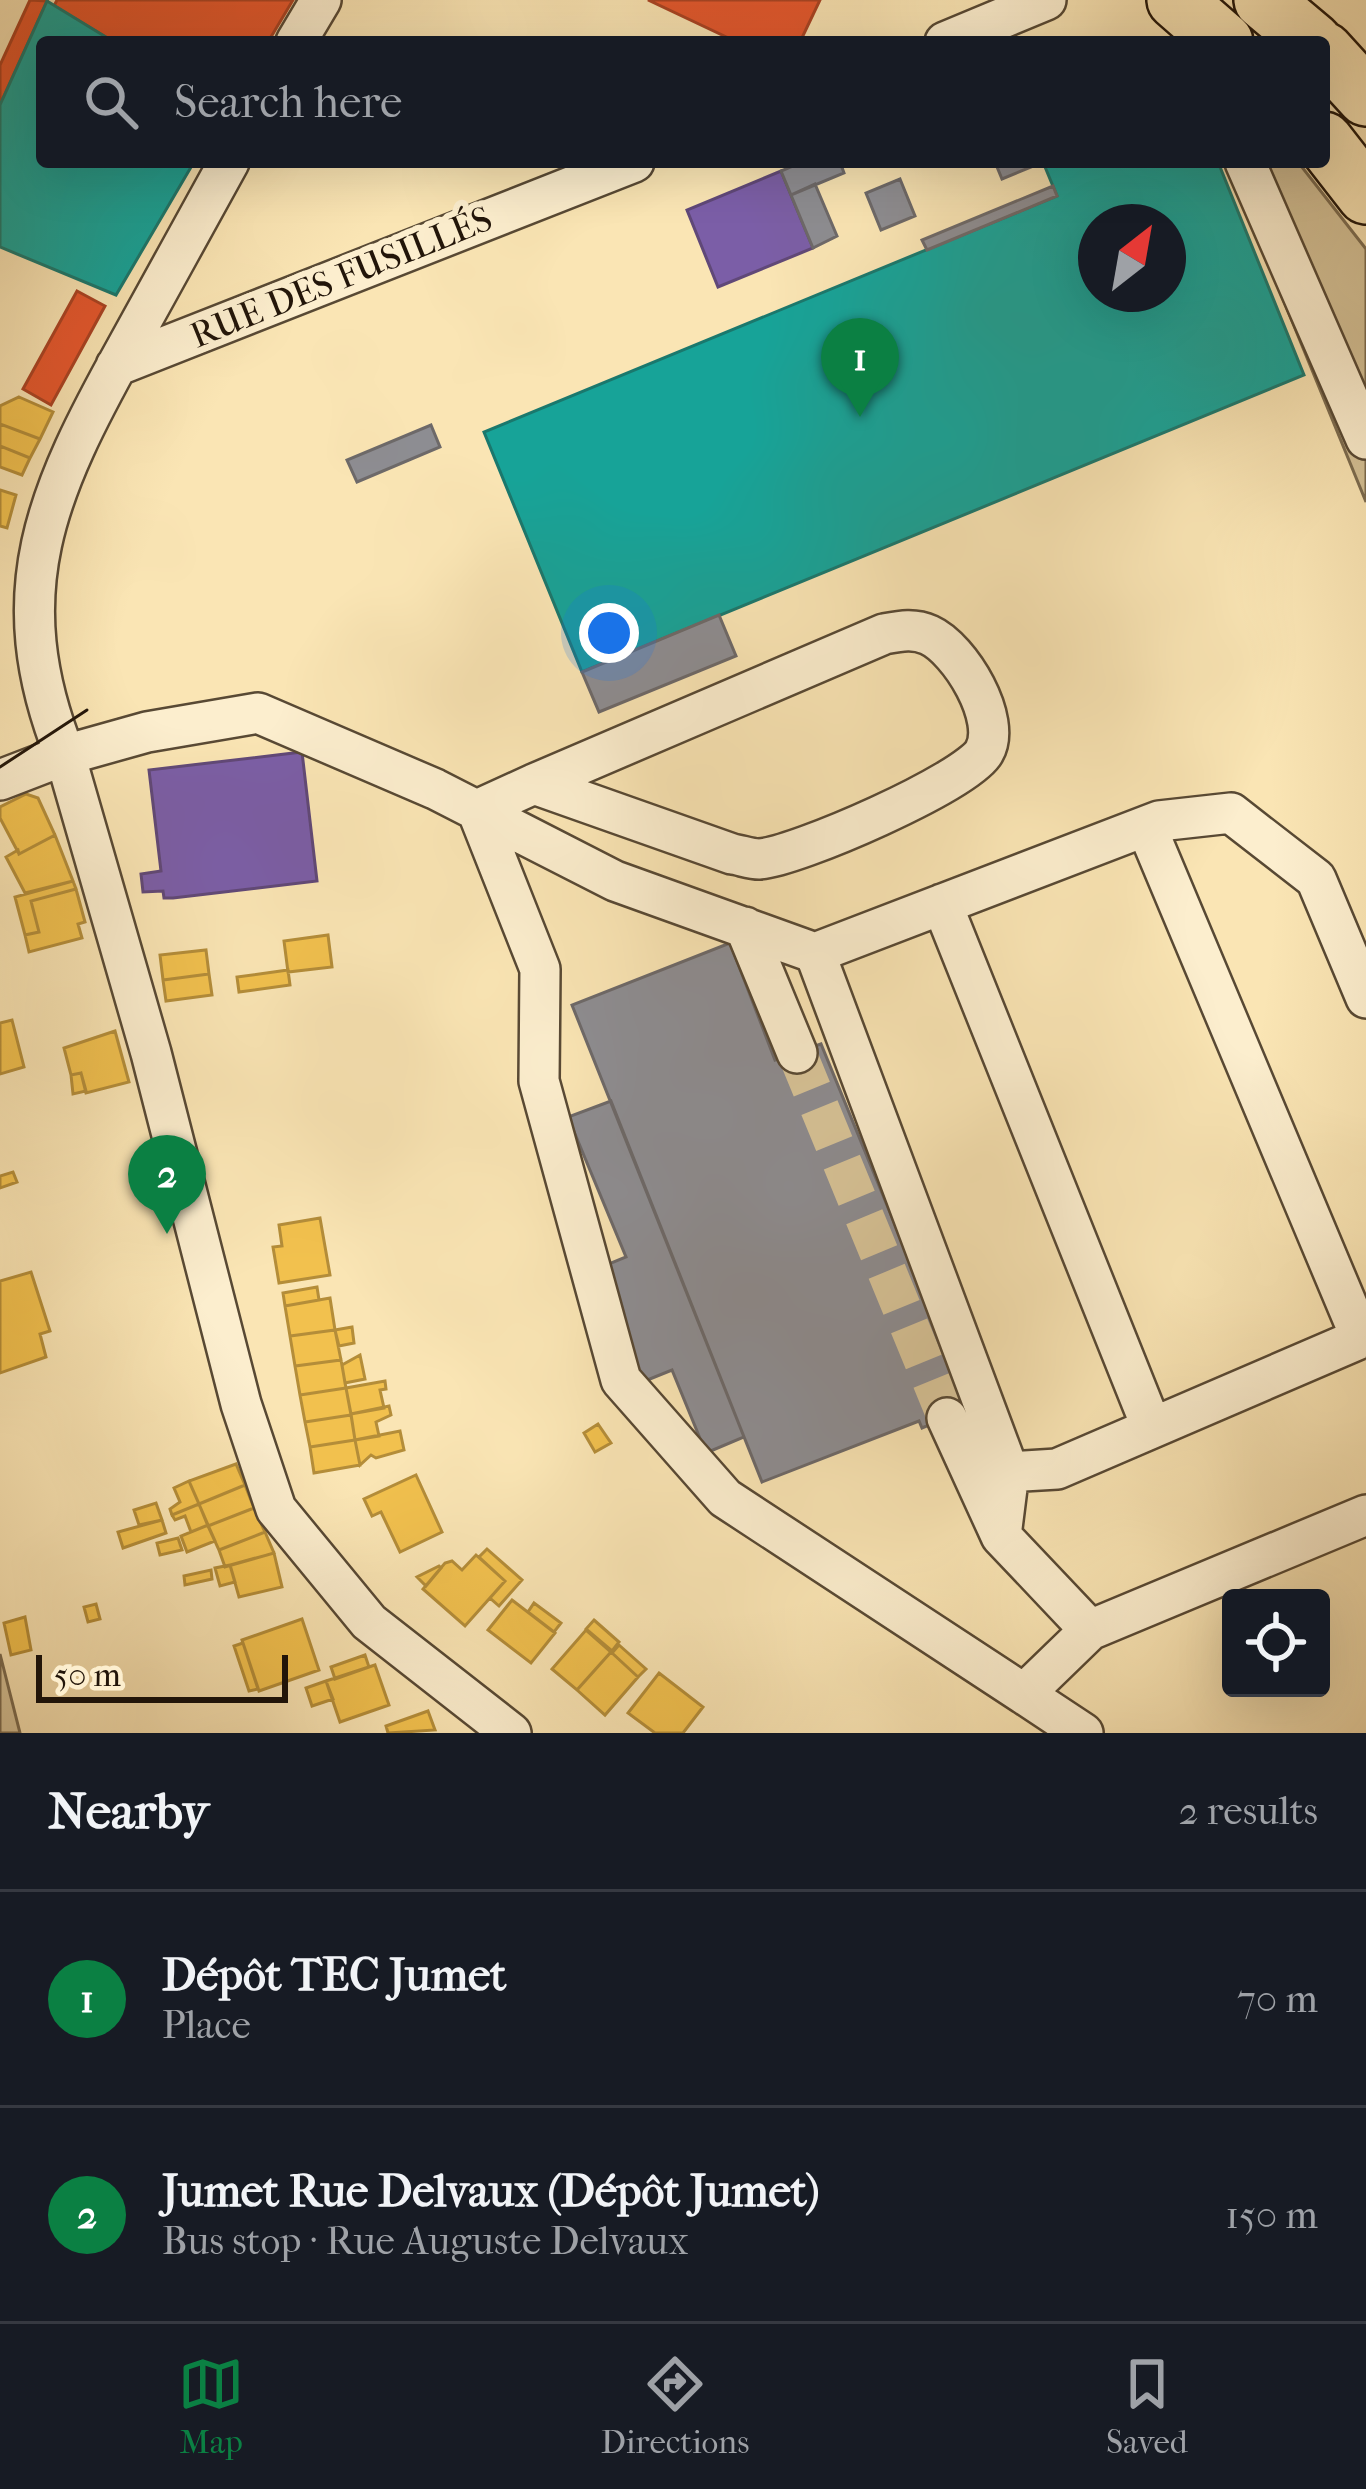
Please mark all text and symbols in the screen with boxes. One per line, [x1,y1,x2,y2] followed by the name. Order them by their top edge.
[36,36,1330,168] search box
[78,69,144,135] icon: search
[174,76,402,129] text: Search here
[184,197,498,357] street label: RUE DES FUSILLÉS
[1078,204,1186,312] north arrow
[821,318,899,417] pin: 1
[579,603,639,663] your location
[128,1135,206,1234] pin: 2
[1222,1589,1330,1697] map controls
[1222,1589,1330,1697] button: locate
[36,1649,288,1702] scale bar
[54,1656,121,1695] text: 50 m
[48,1781,209,1841] text: Nearby
[1179,1788,1318,1834] text: 2 results
[162,1949,506,2002] text: Dépôt TEC Jumet
[80,1976,94,2022] text: 1
[1237,1976,1318,2022] text: 70 m
[162,2002,251,2048] text: Place
[162,2165,819,2218] text: Jumet Rue Delvaux (Dépôt Jumet)
[77,2192,97,2238] text: 2
[1225,2192,1318,2238] text: 150 m
[162,2218,688,2264] text: Bus stop · Rue Auguste Delvaux
[178,2351,244,2462] tab: Map
[601,2351,749,2462] tab: Directions
[1106,2351,1188,2462] tab: Saved

